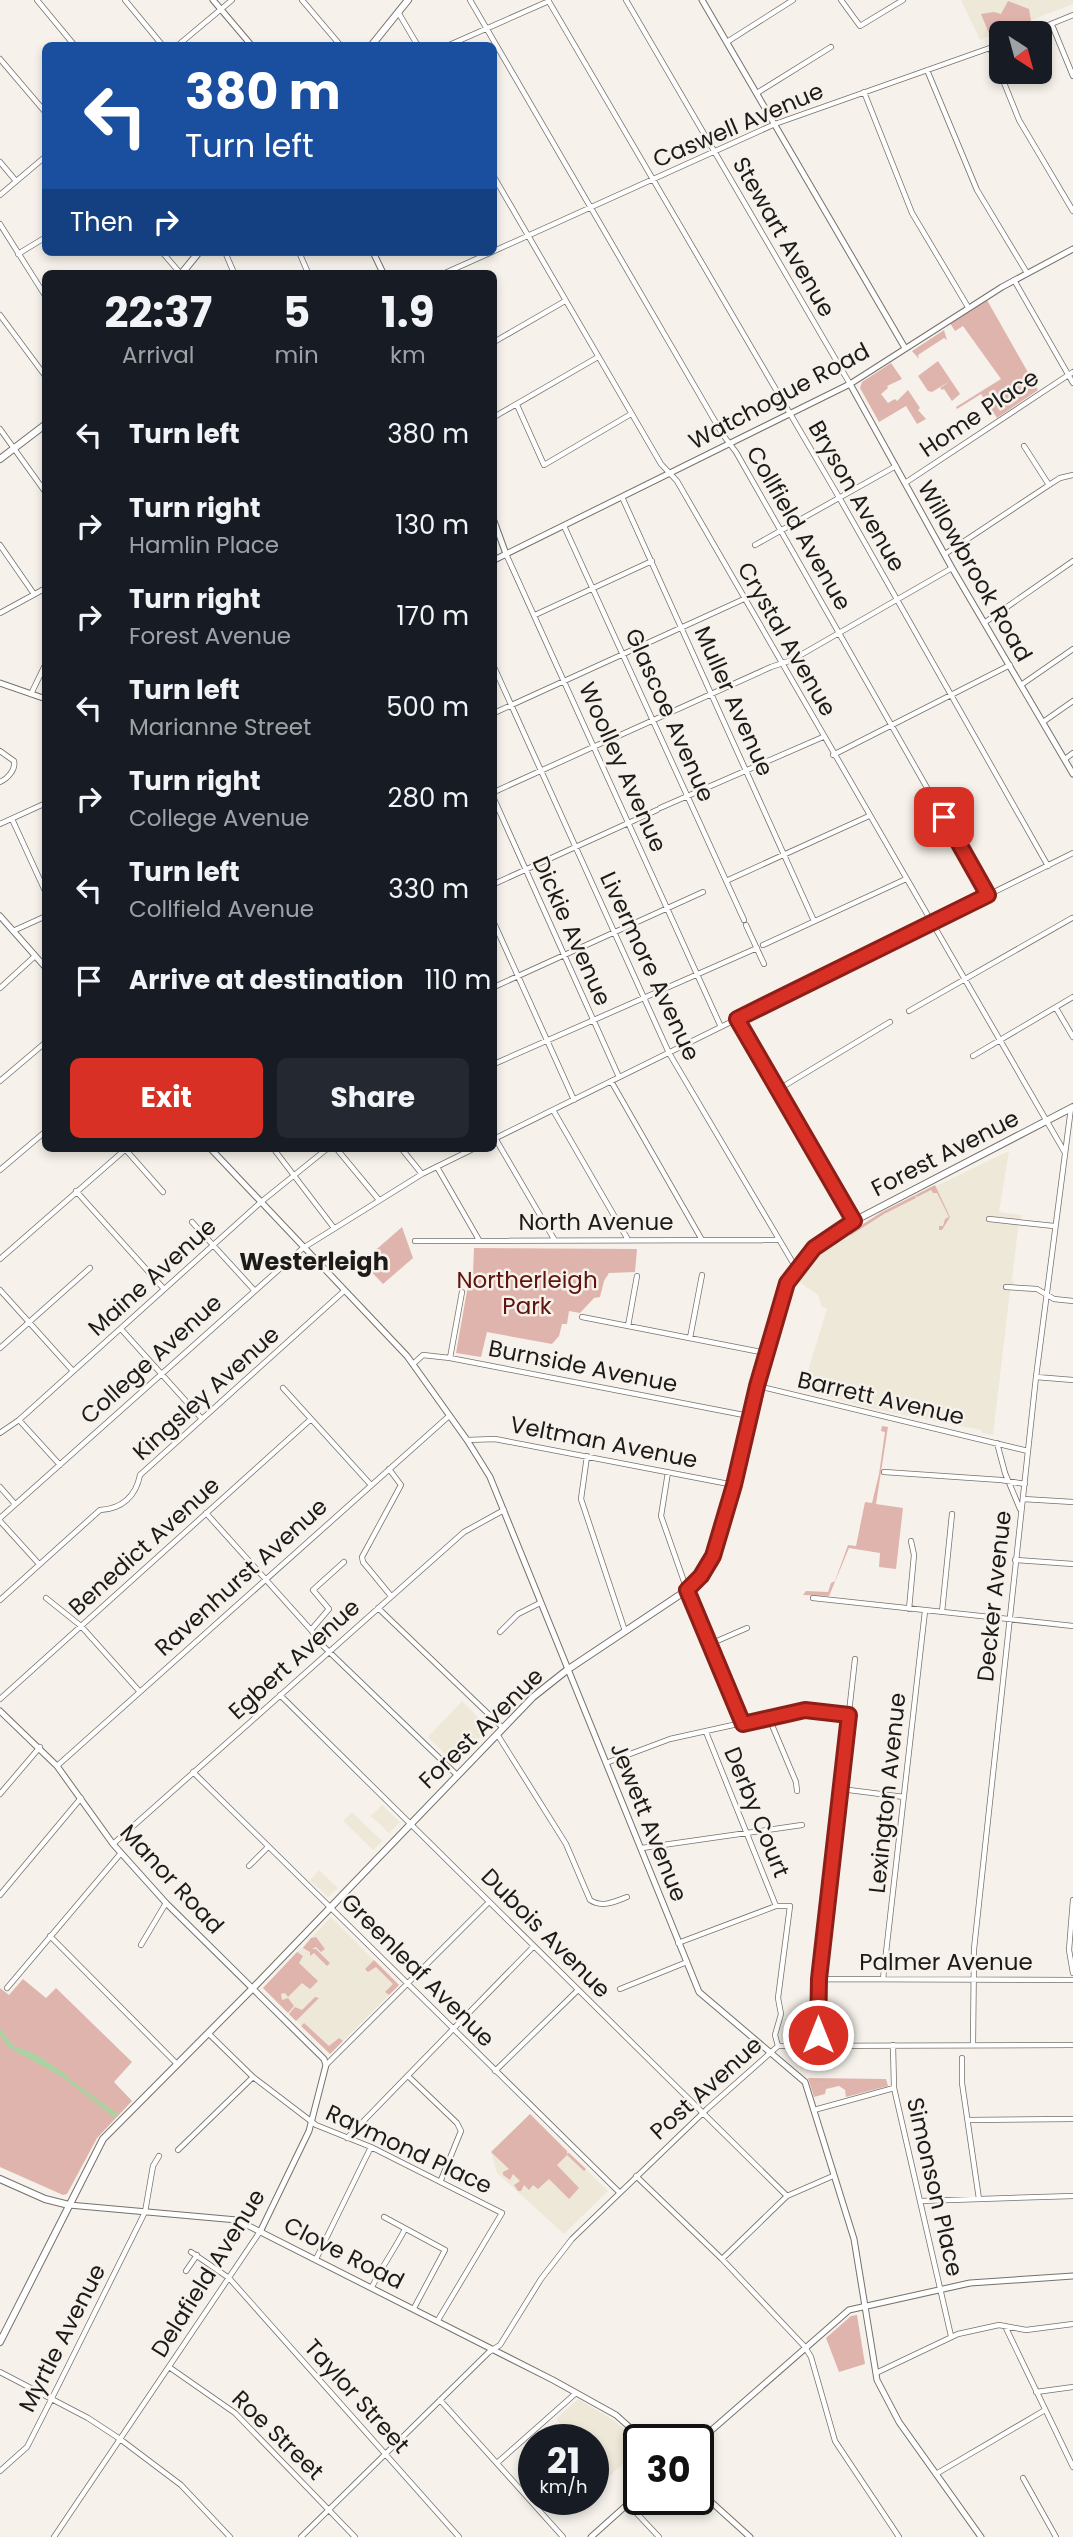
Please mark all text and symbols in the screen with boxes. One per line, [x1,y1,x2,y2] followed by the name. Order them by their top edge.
[989,21,1052,84] north arrow
[989,21,1052,84] map controls
[185,58,341,126] text: 380 m
[70,70,161,161] icon: left
[648,75,828,175] street label: Caswell Avenue
[185,123,314,168] text: Turn left
[725,151,843,323] street label: Stewart Avenue
[147,203,185,241] icon: right
[70,204,133,240] text: Then
[104,283,212,342] text: 22:37
[283,283,310,342] text: 5
[381,283,435,342] text: 1.9
[683,335,875,457] street label: Watchogue Road
[122,339,195,371] text: Arrival
[275,339,319,371] text: min
[390,339,426,371] text: km
[913,361,1045,465] street label: Home Place
[801,415,913,577] street label: Bryson Avenue
[70,416,108,454] icon: left
[129,416,240,452] text: Turn left
[387,416,469,452] text: 380 m
[739,440,859,616] street label: Collfield Avenue
[910,475,1040,667] street label: Willowbrook Road
[129,490,261,526] text: Turn right
[70,507,108,545] icon: right
[395,507,469,543] text: 130 m
[129,529,279,561] text: Hamlin Place
[730,556,844,722] street label: Crystal Avenue
[129,581,261,617] text: Turn right
[70,598,108,636] icon: right
[396,598,469,634] text: 170 m
[129,620,291,652] text: Forest Avenue
[687,621,781,781] street label: Muller Avenue
[617,623,723,807] street label: Glascoe Avenue
[129,672,240,708] text: Turn left
[571,677,675,857] street label: Woolley Avenue
[70,689,108,727] icon: left
[386,689,469,725] text: 500 m
[129,711,311,743] text: Marianne Street
[129,763,261,799] text: Turn right
[70,780,108,818] icon: right
[388,780,469,816] text: 280 m
[914,787,974,847] pin
[925,798,963,836] icon: arrive
[129,802,309,834] text: College Avenue
[525,851,619,1011] street label: Dickie Avenue
[129,854,240,890] text: Turn left
[592,866,708,1066] street label: Livermore Avenue
[70,871,108,909] icon: left
[388,871,469,907] text: 330 m
[129,893,314,925] text: Collfield Avenue
[70,962,108,1000] icon: arrive
[129,962,404,998] text: Arrive at destination
[425,962,491,998] text: 110 m
[70,1058,263,1138] button: Exit
[277,1058,469,1138] button: Share
[866,1102,1024,1204] street label: Forest Avenue
[518,1206,674,1238] street label: North Avenue
[81,1211,223,1343] street label: Maine Avenue
[239,1245,389,1278] district label: Westerleigh
[456,1264,598,1322] park label: Northerleigh Park
[73,1287,229,1431] street label: College Avenue
[126,1319,286,1467] street label: Kingsley Avenue
[486,1332,680,1400] street label: Burnside Avenue
[794,1363,968,1433] street label: Barrett Avenue
[508,1408,700,1476] street label: Veltman Avenue
[61,1469,227,1623] street label: Benedict Avenue
[148,1491,334,1663] street label: Ravenhurst Avenue
[969,1509,1019,1683] street label: Decker Avenue
[221,1591,367,1727] street label: Egbert Avenue
[412,1660,550,1796] street label: Forest Avenue
[861,1691,913,1895] street label: Lexington Avenue
[603,1738,695,1906] street label: Jewett Avenue
[716,1742,798,1882] street label: Derby Court
[113,1817,231,1941] street label: Manor Road
[474,1861,618,2005] street label: Dubois Avenue
[334,1886,502,2054] street label: Greenleaf Avenue
[859,1946,1033,1978] street label: Palmer Avenue
[781,1998,855,2072] position arrow
[643,2029,769,2147] street label: Post Avenue
[899,2094,971,2280] street label: Simonson Place
[321,2096,497,2202] street label: Raymond Place
[143,2183,273,2363] street label: Delafield Avenue
[278,2209,410,2297] street label: Clove Road
[11,2259,113,2417] street label: Myrtle Avenue
[297,2332,417,2460] street label: Taylor Street
[225,2383,331,2487] street label: Roe Street
[623,2424,714,2515] speed limit sign: 30
[547,2436,580,2485] text: 21
[540,2474,587,2499] text: km/h

